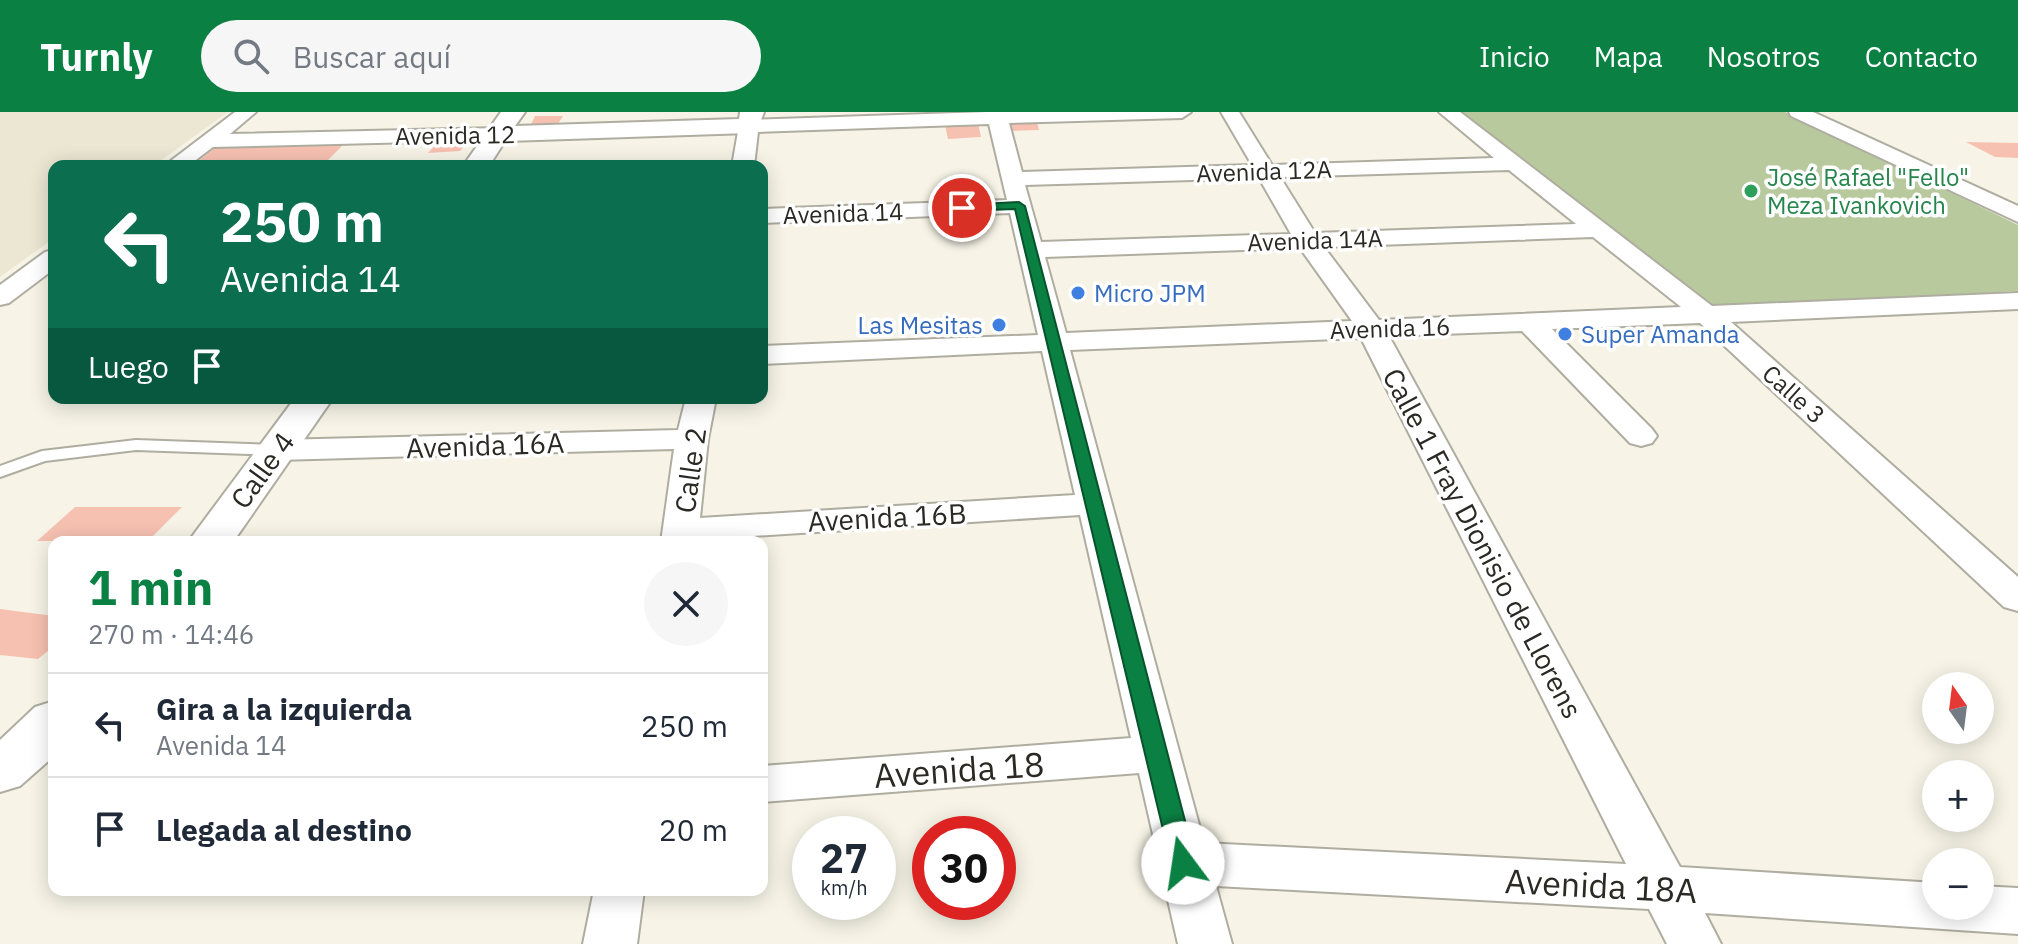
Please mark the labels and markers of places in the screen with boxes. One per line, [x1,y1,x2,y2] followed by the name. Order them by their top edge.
[1767,161,1969,221] place label: José Rafael "Fello" Meza Ivankovich
[928,174,996,242] pin
[1742,182,1760,200] marker: José Rafael "Fello" Meza Ivankovich
[1094,277,1206,309] place label: Micro JPM
[1069,284,1087,302] marker: Micro JPM
[858,309,983,341] place label: Las Mesitas
[990,316,1008,334] marker: Las Mesitas
[1581,318,1740,350] place label: Super Amanda
[1556,325,1574,343] marker: Super Amanda

